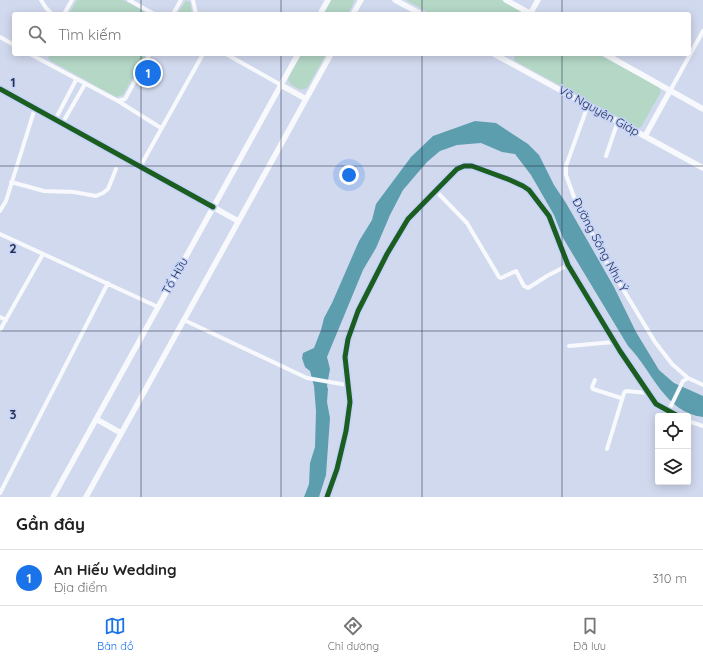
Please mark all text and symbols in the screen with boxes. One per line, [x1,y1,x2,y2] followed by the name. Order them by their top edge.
[12,12,691,56] search box
[26,23,48,45] icon: search
[58,25,121,44] text: Tìm kiếm
[135,58,161,88] pin: 1
[10,74,16,90] text: 1
[556,82,643,139] street label: Võ Nguyên Giáp
[339,165,359,185] your location
[569,195,632,295] street label: Đường Sông Như Ý
[9,240,17,256] text: 2
[158,255,191,297] street label: Tố Hữu
[10,406,17,422] text: 3
[655,413,691,485] map controls
[655,413,691,449] button: locate
[655,449,691,485] button: layers
[16,513,85,534] text: Gần đây
[54,560,177,579] text: An Hiếu Wedding
[26,570,32,586] text: 1
[652,570,687,586] text: 310 m
[54,579,107,595] text: Địa điểm
[97,615,134,653] tab: Bản đồ
[328,615,379,653] tab: Chỉ đường
[573,615,606,653] tab: Đã lưu

